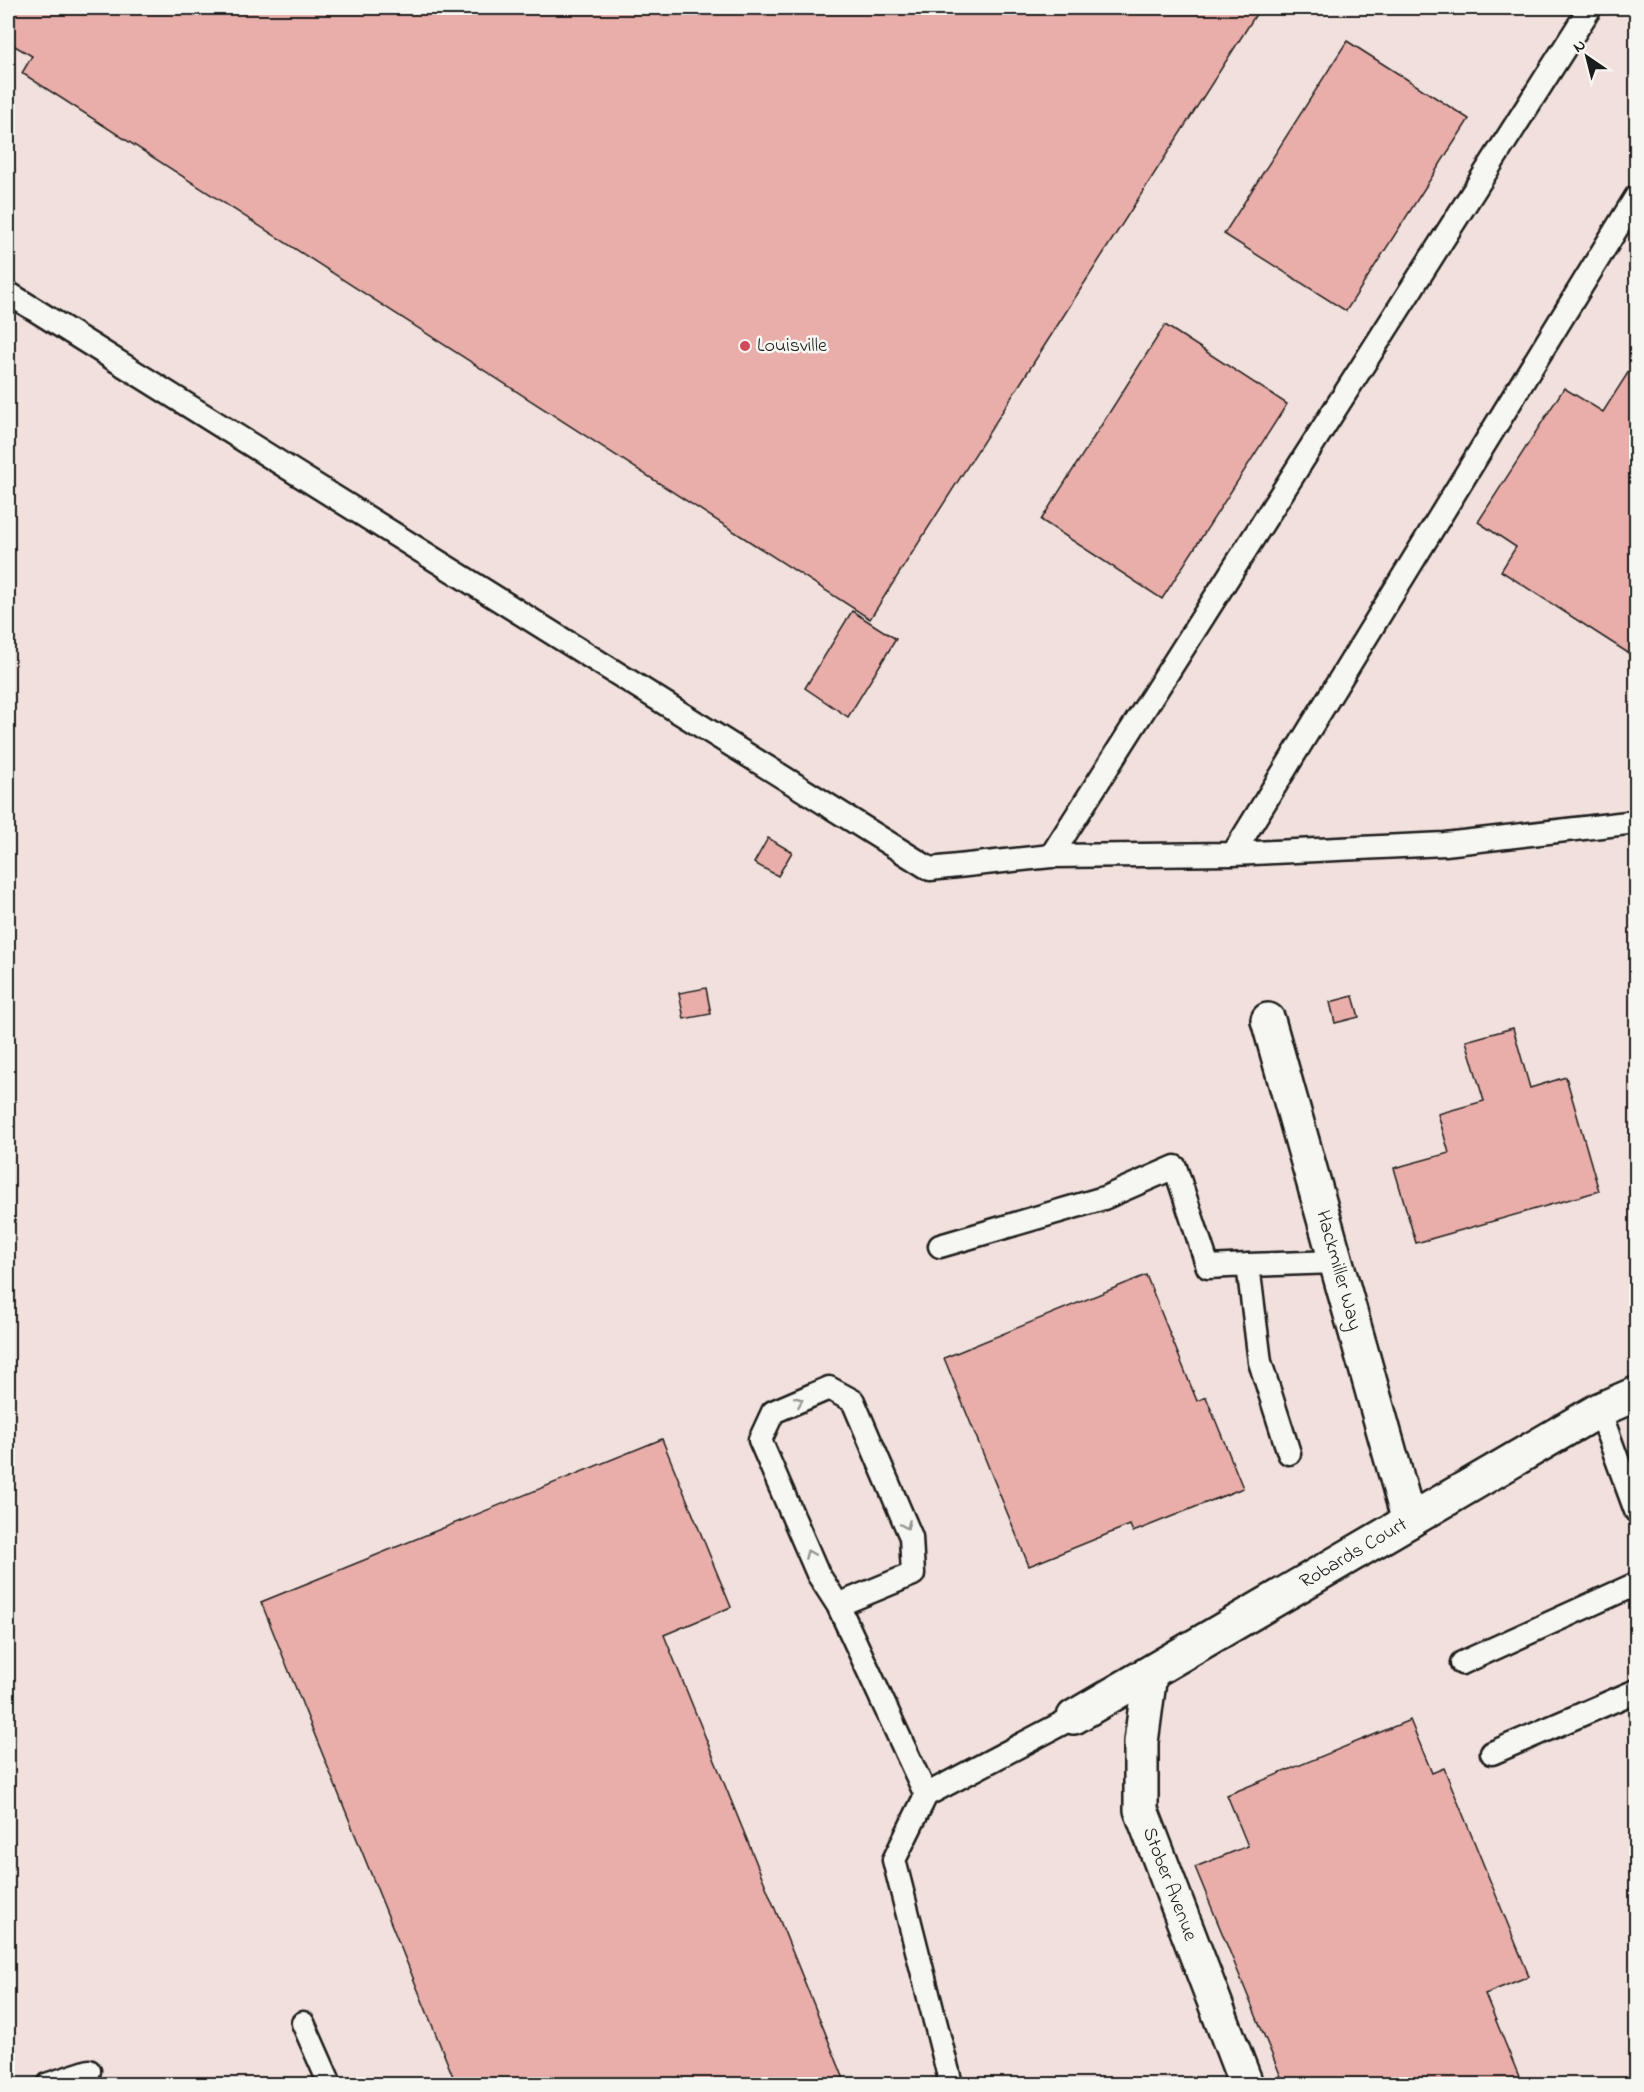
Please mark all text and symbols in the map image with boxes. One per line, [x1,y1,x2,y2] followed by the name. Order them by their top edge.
[1557,27,1617,87] north arrow
[1568,33,1591,59] text: N
[757,332,827,361] place label: Louisville
[738,339,752,353] marker: Louisville
[1308,1207,1369,1334] street label: Hackmiller Way
[792,1396,803,1408] one-way arrow
[1294,1510,1413,1596] street label: Robards Court
[898,1519,910,1530] one-way arrow
[804,1550,816,1561] one-way arrow
[1134,1823,1204,1945] street label: Stober Avenue

